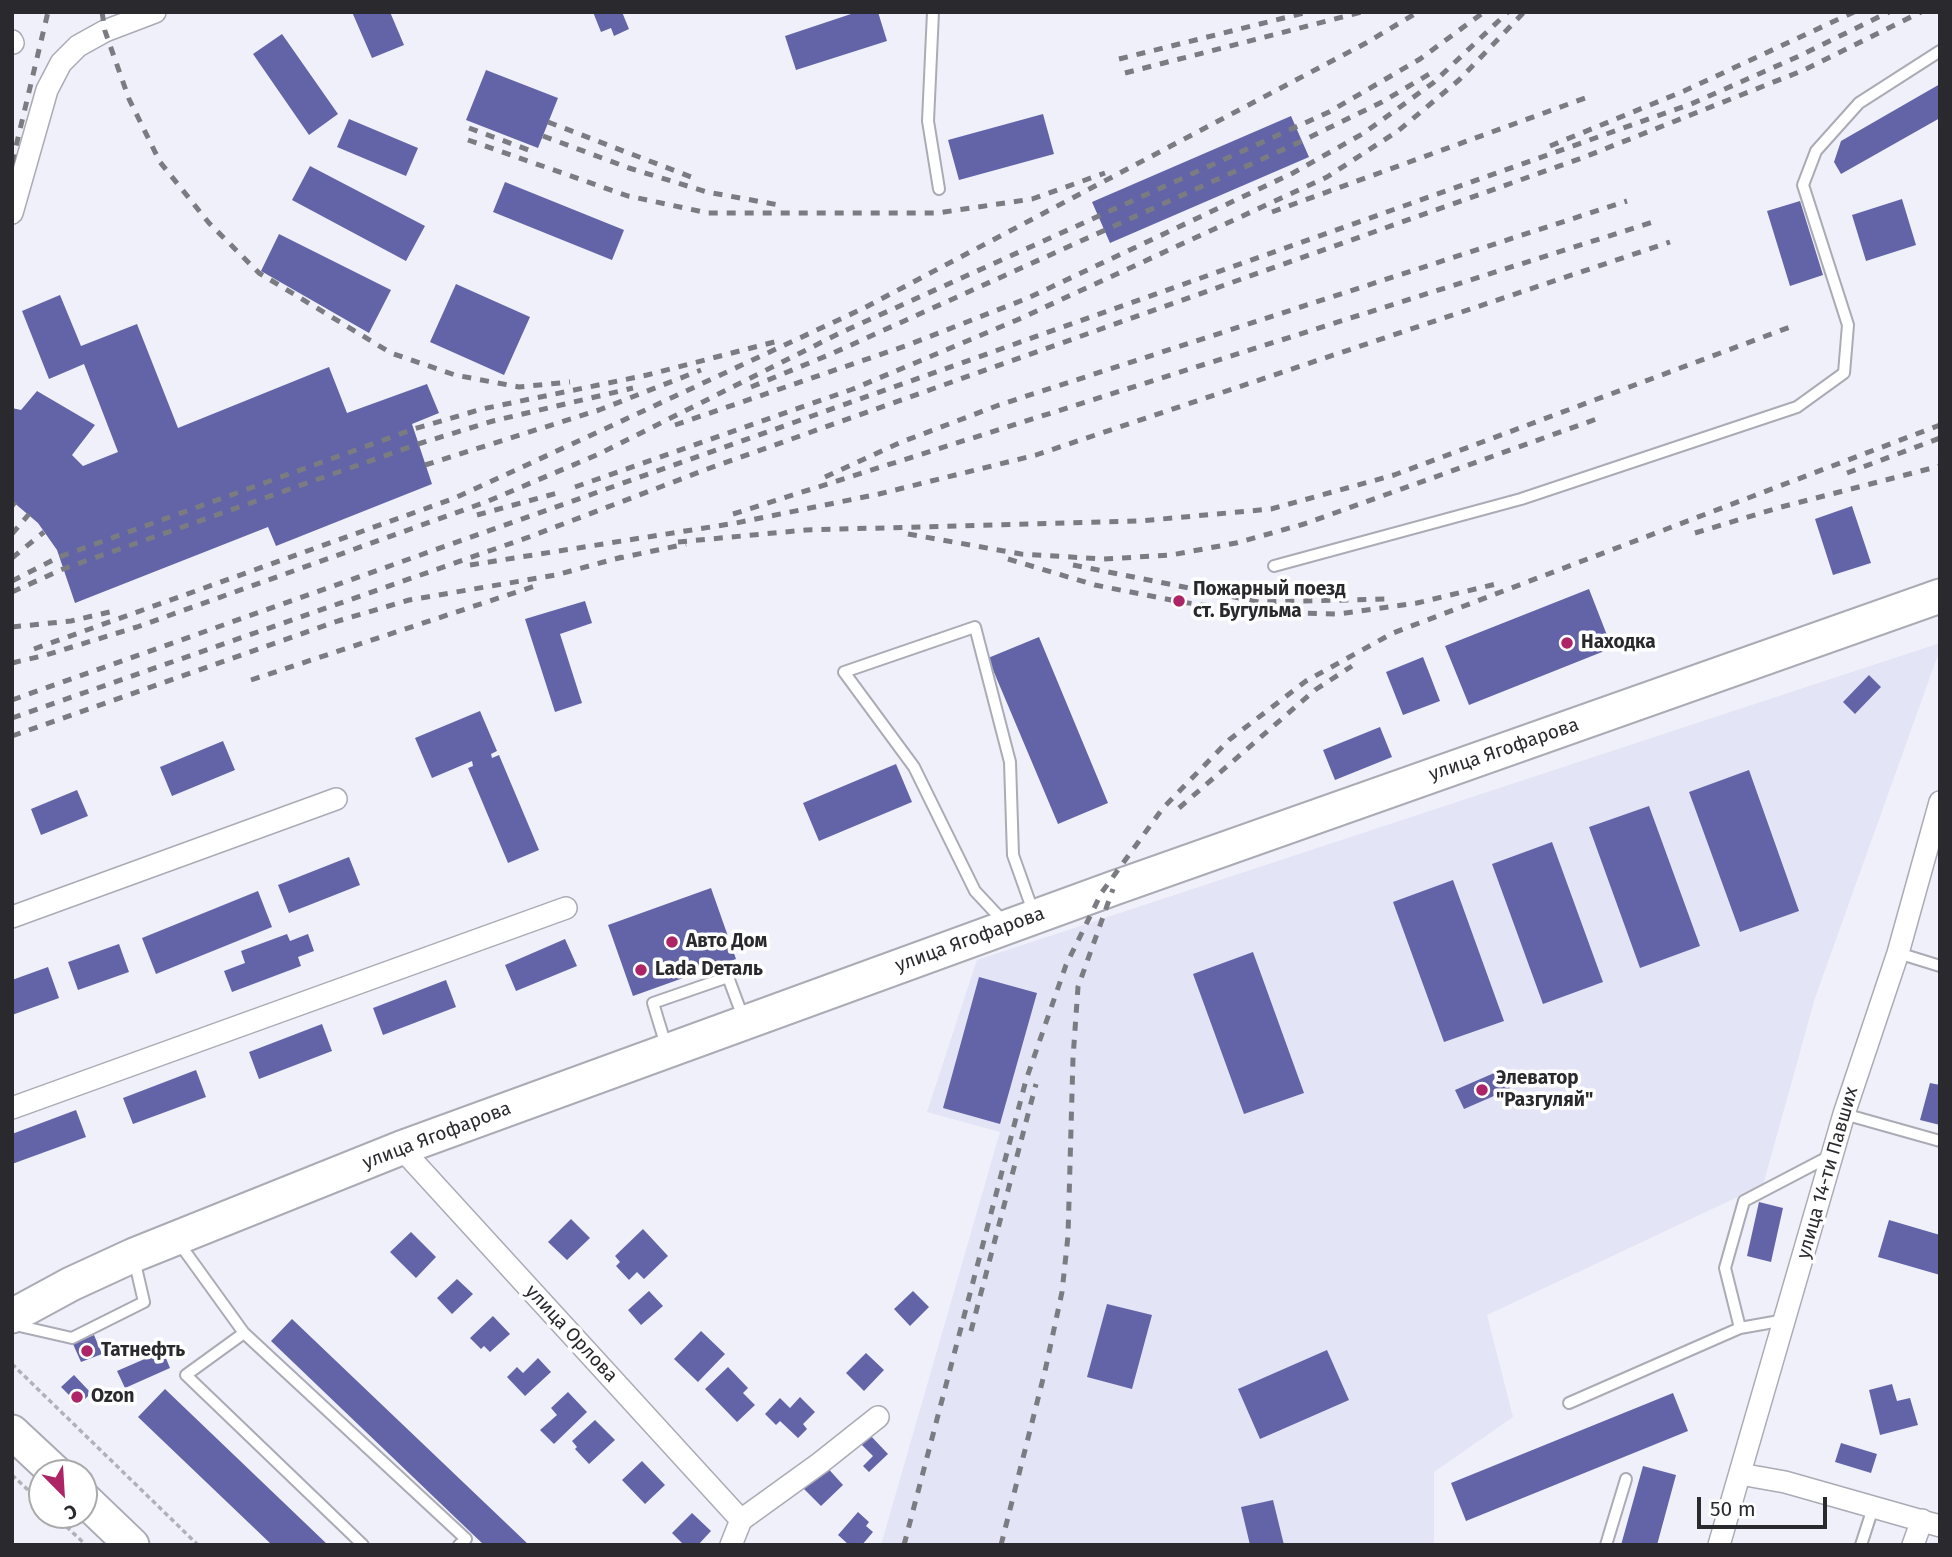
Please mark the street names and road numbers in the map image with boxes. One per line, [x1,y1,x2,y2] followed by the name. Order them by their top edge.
[1426,714,1582,786] street label: улица Ягофарова
[892,902,1048,978] street label: улица Ягофарова
[1792,1084,1864,1262] street label: улица 14-ти Павших
[360,1097,514,1175] street label: улица Ягофарова
[520,1280,622,1388] street label: улица Орлова

